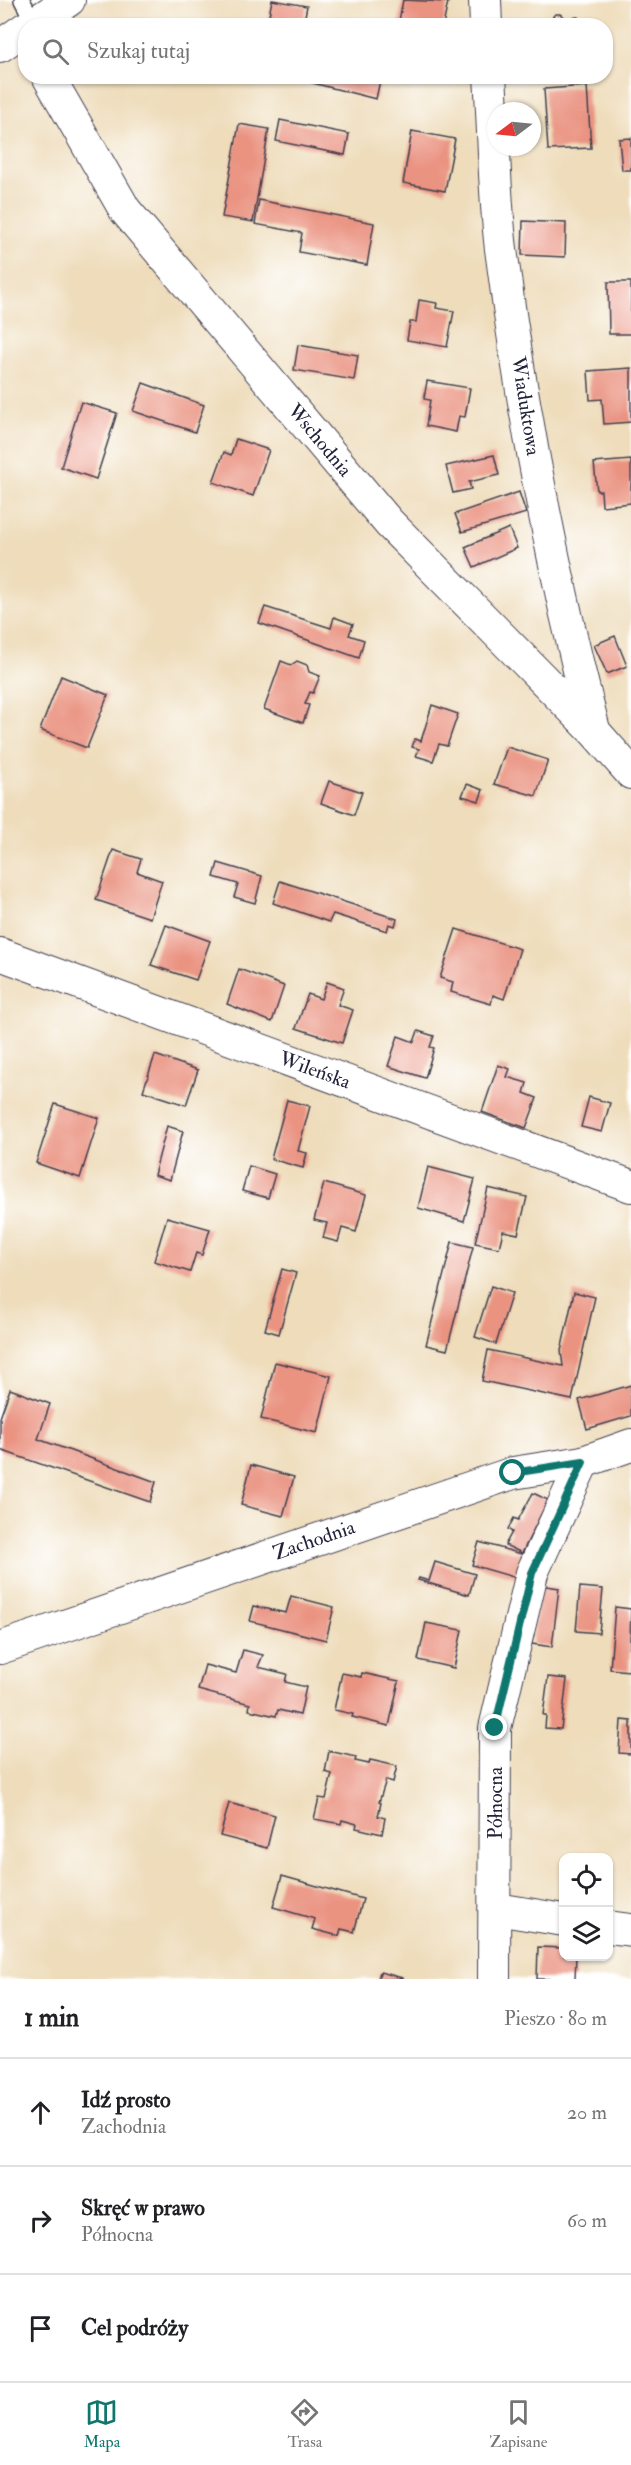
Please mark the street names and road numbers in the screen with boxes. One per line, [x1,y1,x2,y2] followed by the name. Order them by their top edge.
[506,354,546,458] street label: Wiaduktowa
[282,398,358,482] street label: Wschodnia
[275,1045,355,1095] street label: Wileńska
[270,1514,359,1566] street label: Zachodnia
[483,1766,508,1839] street label: Północna

